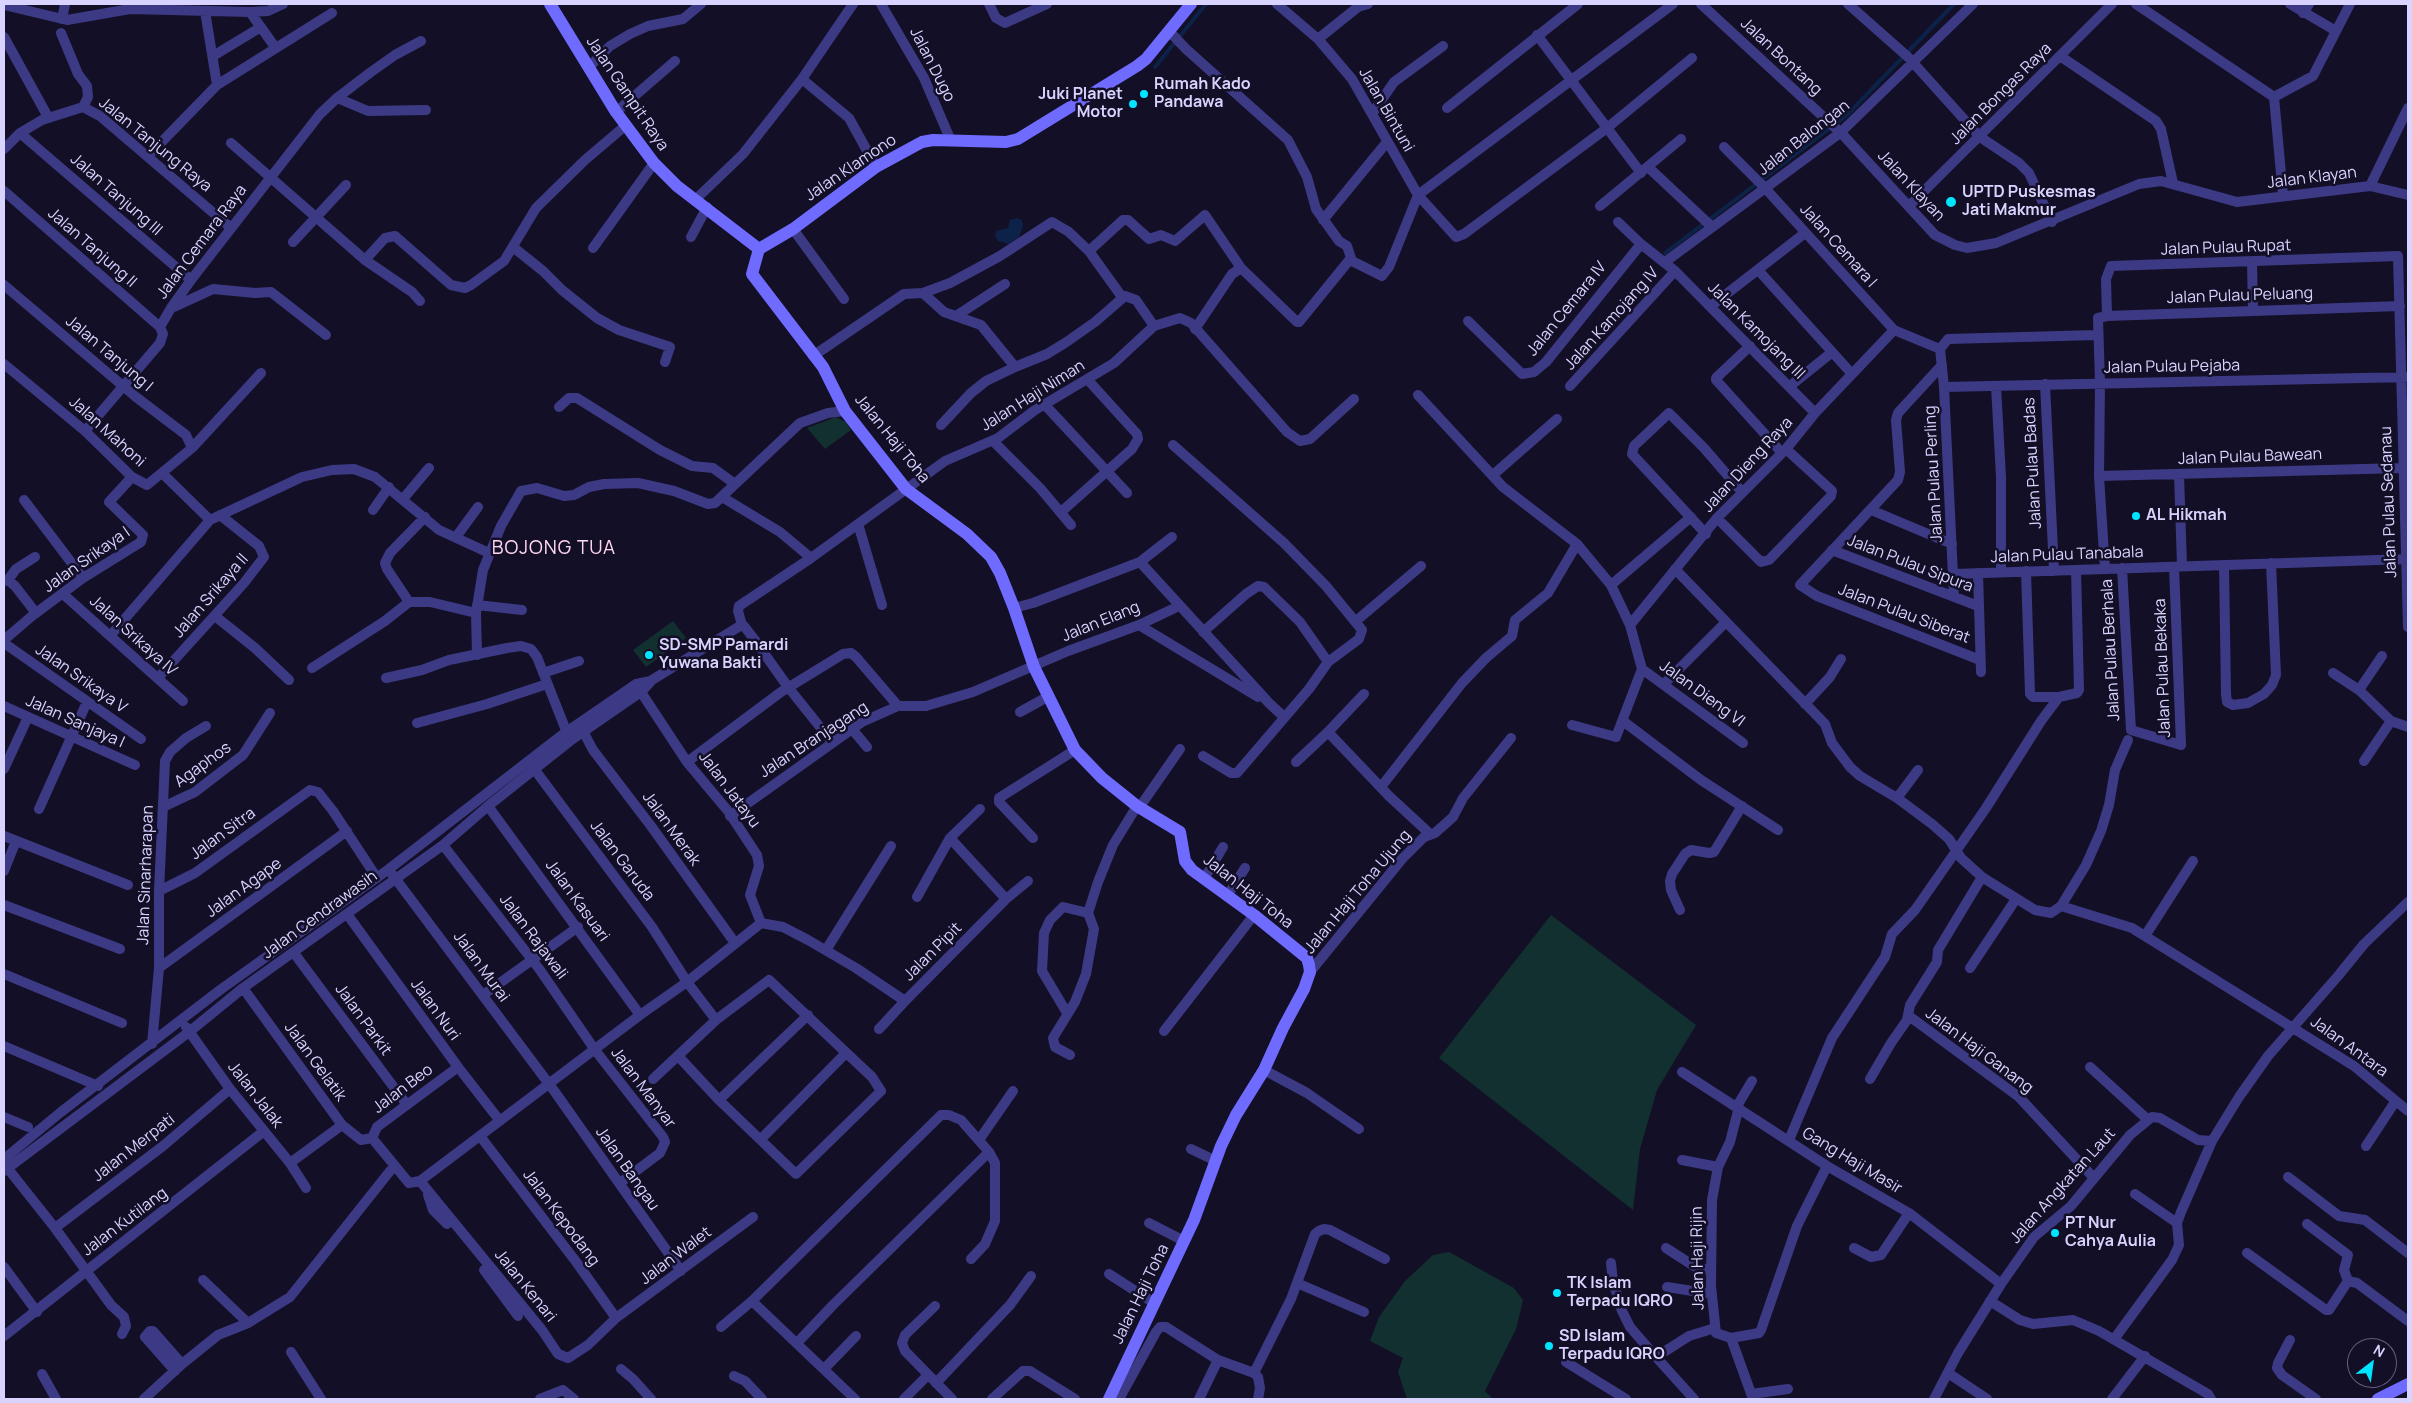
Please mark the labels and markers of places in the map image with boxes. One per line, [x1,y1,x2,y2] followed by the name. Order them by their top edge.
[1154,75,1251,113] place label: Rumah Kado Pandawa
[1038,85,1123,123] place label: Juki Planet Motor
[1138,88,1150,100] marker: Rumah Kado Pandawa
[1127,98,1139,110] marker: Juki Planet Motor
[1962,183,2096,221] place label: UPTD Puskesmas Jati Makmur
[1944,195,1958,209] marker: UPTD Puskesmas Jati Makmur
[2146,506,2227,526] place label: AL Hikmah
[2130,510,2142,522] marker: AL Hikmah
[659,636,788,674] place label: SD-SMP Pamardi Yuwana Bakti
[643,649,655,661] marker: SD-SMP Pamardi Yuwana Bakti
[2065,1214,2156,1252] place label: PT Nur Cahya Aulia
[2049,1227,2061,1239] marker: PT Nur Cahya Aulia
[1567,1274,1673,1312] place label: TK Islam Terpadu IQRO
[1551,1287,1563,1299] marker: TK Islam Terpadu IQRO
[1559,1327,1665,1365] place label: SD Islam Terpadu IQRO
[1543,1340,1555,1352] marker: SD Islam Terpadu IQRO

